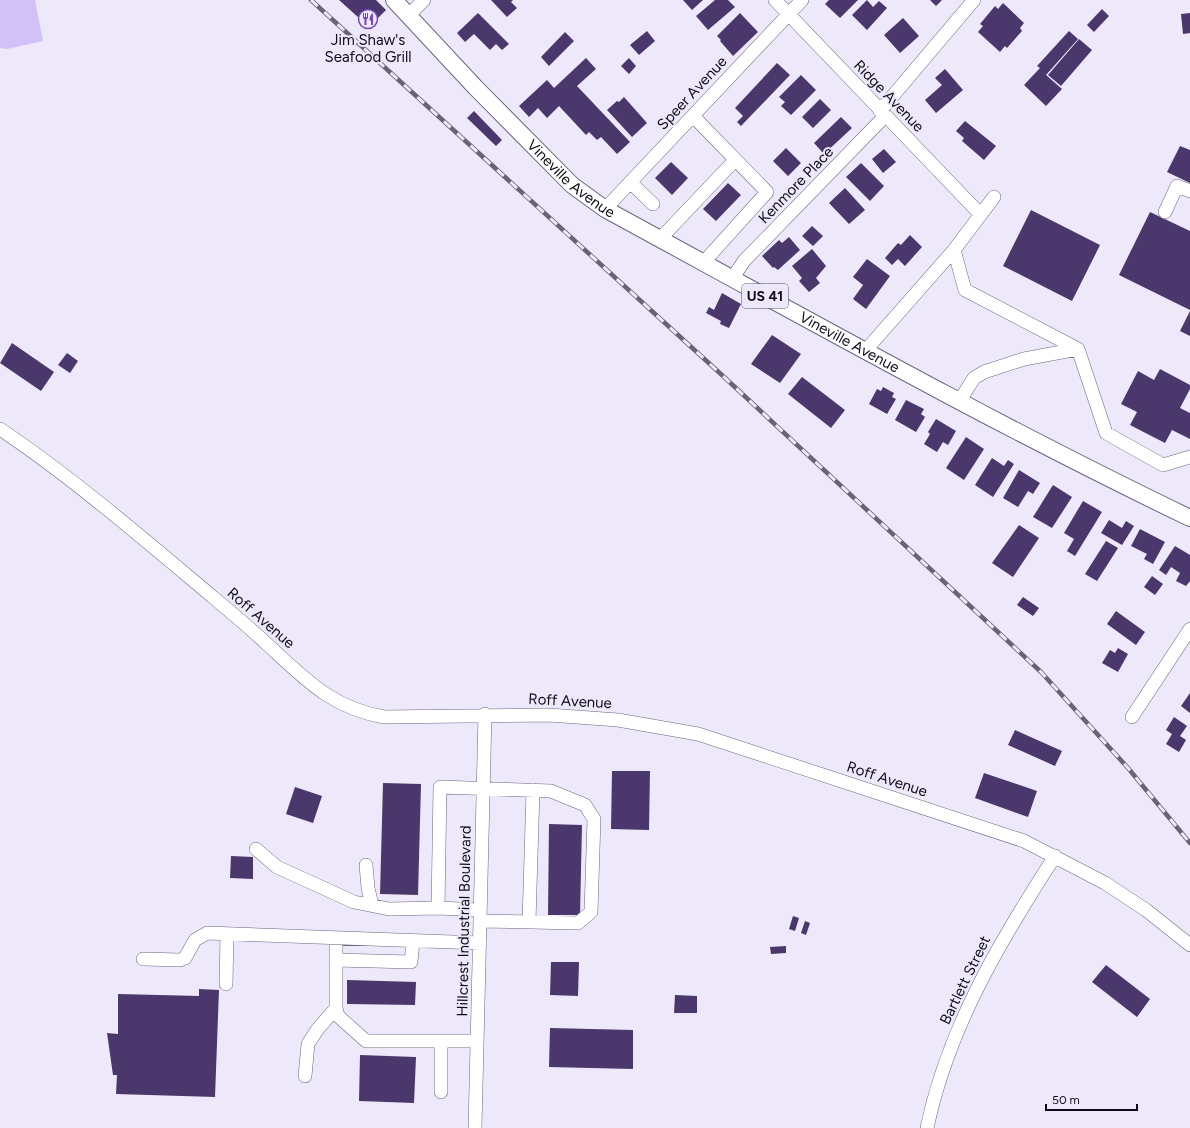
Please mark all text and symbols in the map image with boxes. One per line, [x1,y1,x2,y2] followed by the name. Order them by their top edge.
[357,8,379,30] restaurant icon: Jim Shaw's Seafood Grill
[325,31,411,66] place label: Jim Shaw's Seafood Grill
[653,52,731,134] street label: Speer Avenue
[850,56,928,136] street label: Ridge Avenue
[523,136,618,222] street label: Vineville Avenue
[755,143,837,227] street label: Kenmore Place
[742,284,788,308] road number: US 41
[796,308,902,377] street label: Vineville Avenue
[224,584,298,652] street label: Roff Avenue
[528,690,612,712] street label: Roff Avenue
[844,758,930,800] street label: Roff Avenue
[453,825,475,1017] street label: Hillcrest Industrial Boulevard
[936,933,994,1027] street label: Bartlett Street
[1046,1086,1137,1112] scale bar
[1052,1093,1080,1107] text: 50 m

